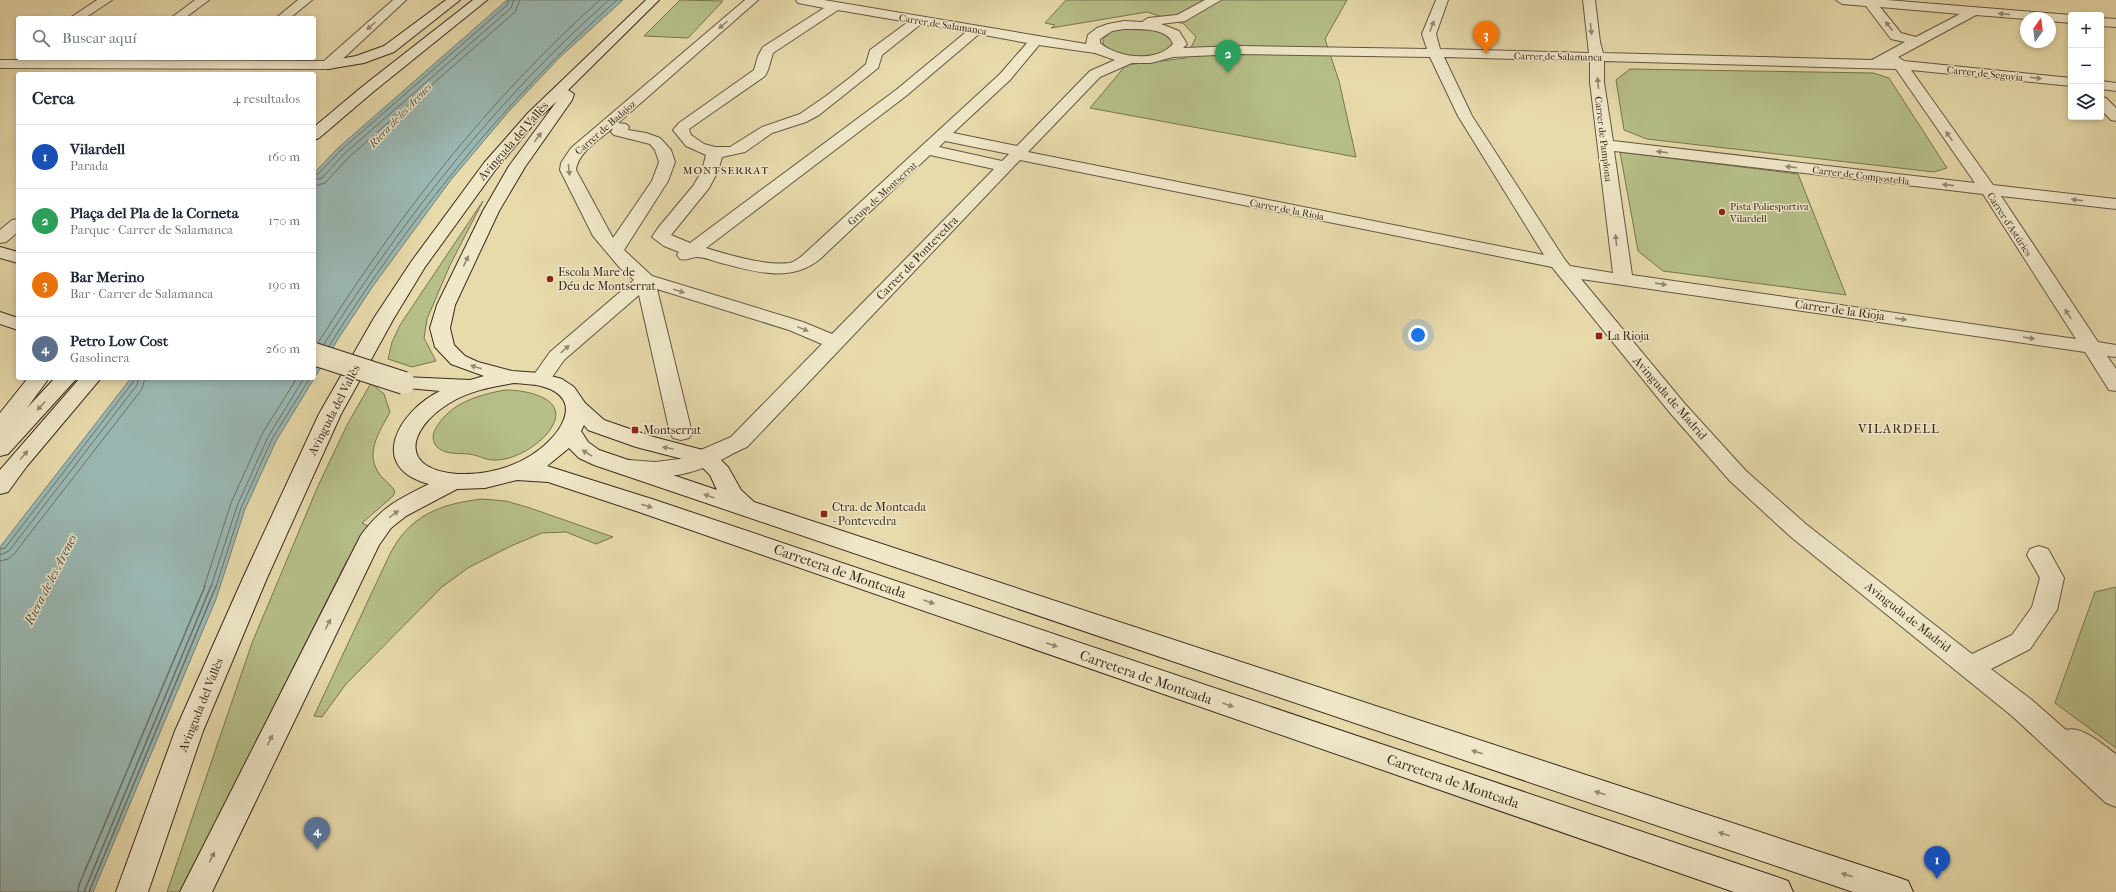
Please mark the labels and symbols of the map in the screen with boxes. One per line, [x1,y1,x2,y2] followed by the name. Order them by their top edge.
[1998,10,2010,17] one-way arrow
[898,12,988,38] street label: Carrer de Salamanca
[2020,12,2056,48] north arrow
[1430,20,1436,32] one-way arrow
[367,21,376,30] one-way arrow
[717,21,728,30] one-way arrow
[1473,21,1499,54] pin: 3
[1884,21,1893,32] one-way arrow
[1588,23,1594,35] one-way arrow
[1215,40,1241,73] pin: 2
[1514,50,1603,64] street label: Carrer de Salamanca
[1946,64,2024,84] street label: Carrer de Segovia
[2030,75,2042,82] one-way arrow
[1594,77,1601,89] one-way arrow
[366,80,435,151] water label: Riera de les Arenes
[1592,96,1614,183] street label: Carrer de Pamplona
[474,98,551,184] street label: Avinguda del Vallès
[573,98,639,158] street label: Carrer de Badajoz
[1945,130,1954,141] one-way arrow
[534,131,542,142] one-way arrow
[1656,149,1668,155] one-way arrow
[845,159,920,228] street label: Grups de Montserrat
[566,163,573,176] one-way arrow
[683,164,769,177] district label: MONTSERRAT
[1785,164,1797,170] one-way arrow
[1812,164,1910,188] street label: Carrer de Compostel·la
[1942,182,1954,188] one-way arrow
[1984,190,2034,259] street label: Carrer d'Astúries
[1249,197,1325,223] street label: Carrer de la Rioja
[2071,197,2083,203] one-way arrow
[1729,201,1809,225] place label: Pista Poliesportiva Vilardell
[1717,207,1727,217] marker: Pista Poliesportiva Vilardell
[873,213,961,303] street label: Carrer de Pontevedra
[1613,234,1620,246] one-way arrow
[463,255,469,267] one-way arrow
[558,265,657,293] place label: Escola Mare de Déu de Montserrat
[545,274,555,284] marker: Escola Mare de Déu de Montserrat
[1655,281,1667,287] one-way arrow
[673,288,685,294] one-way arrow
[1794,297,1886,323] street label: Carrer de la Rioja
[2064,309,2072,319] one-way arrow
[1895,316,1907,322] one-way arrow
[1408,325,1428,345] your location
[798,326,809,332] one-way arrow
[1607,329,1650,343] place label: La Rioja
[1594,331,1604,341] marker: La Rioja
[2023,335,2035,341] one-way arrow
[560,344,570,354] one-way arrow
[1630,353,1710,443] street label: Avinguda de Madrid
[305,362,363,459] street label: Avinguda del Vallès
[470,364,482,370] one-way arrow
[36,401,45,411] one-way arrow
[1857,421,1940,436] district label: VILARDELL
[643,423,702,437] place label: Montserrat
[630,425,640,435] marker: Montserrat
[662,445,674,451] one-way arrow
[581,449,592,456] one-way arrow
[19,451,28,460] one-way arrow
[703,492,715,498] one-way arrow
[832,500,926,528] place label: Ctra. de Montcada - Pontevedra
[642,503,654,509] one-way arrow
[819,509,829,519] marker: Ctra. de Montcada - Pontevedra
[389,510,399,518] one-way arrow
[21,530,80,628] water label: Riera de les Arenes
[771,541,909,602] street label: Carretera de Montcada
[1861,578,1954,655] street label: Avinguda de Madrid
[924,600,936,606] one-way arrow
[325,618,331,630] one-way arrow
[1047,642,1059,648] one-way arrow
[1077,647,1215,708] street label: Carretera de Montcada
[175,656,226,755] street label: Avinguda del Vallès
[1223,702,1235,708] one-way arrow
[267,735,273,746] one-way arrow
[1471,749,1483,755] one-way arrow
[1384,751,1522,812] street label: Carretera de Montcada
[1594,790,1606,796] one-way arrow
[304,817,330,850] pin: 4
[1717,831,1729,837] one-way arrow
[1924,846,1950,879] pin: 1
[209,851,215,862] one-way arrow
[1841,872,1853,878] one-way arrow

